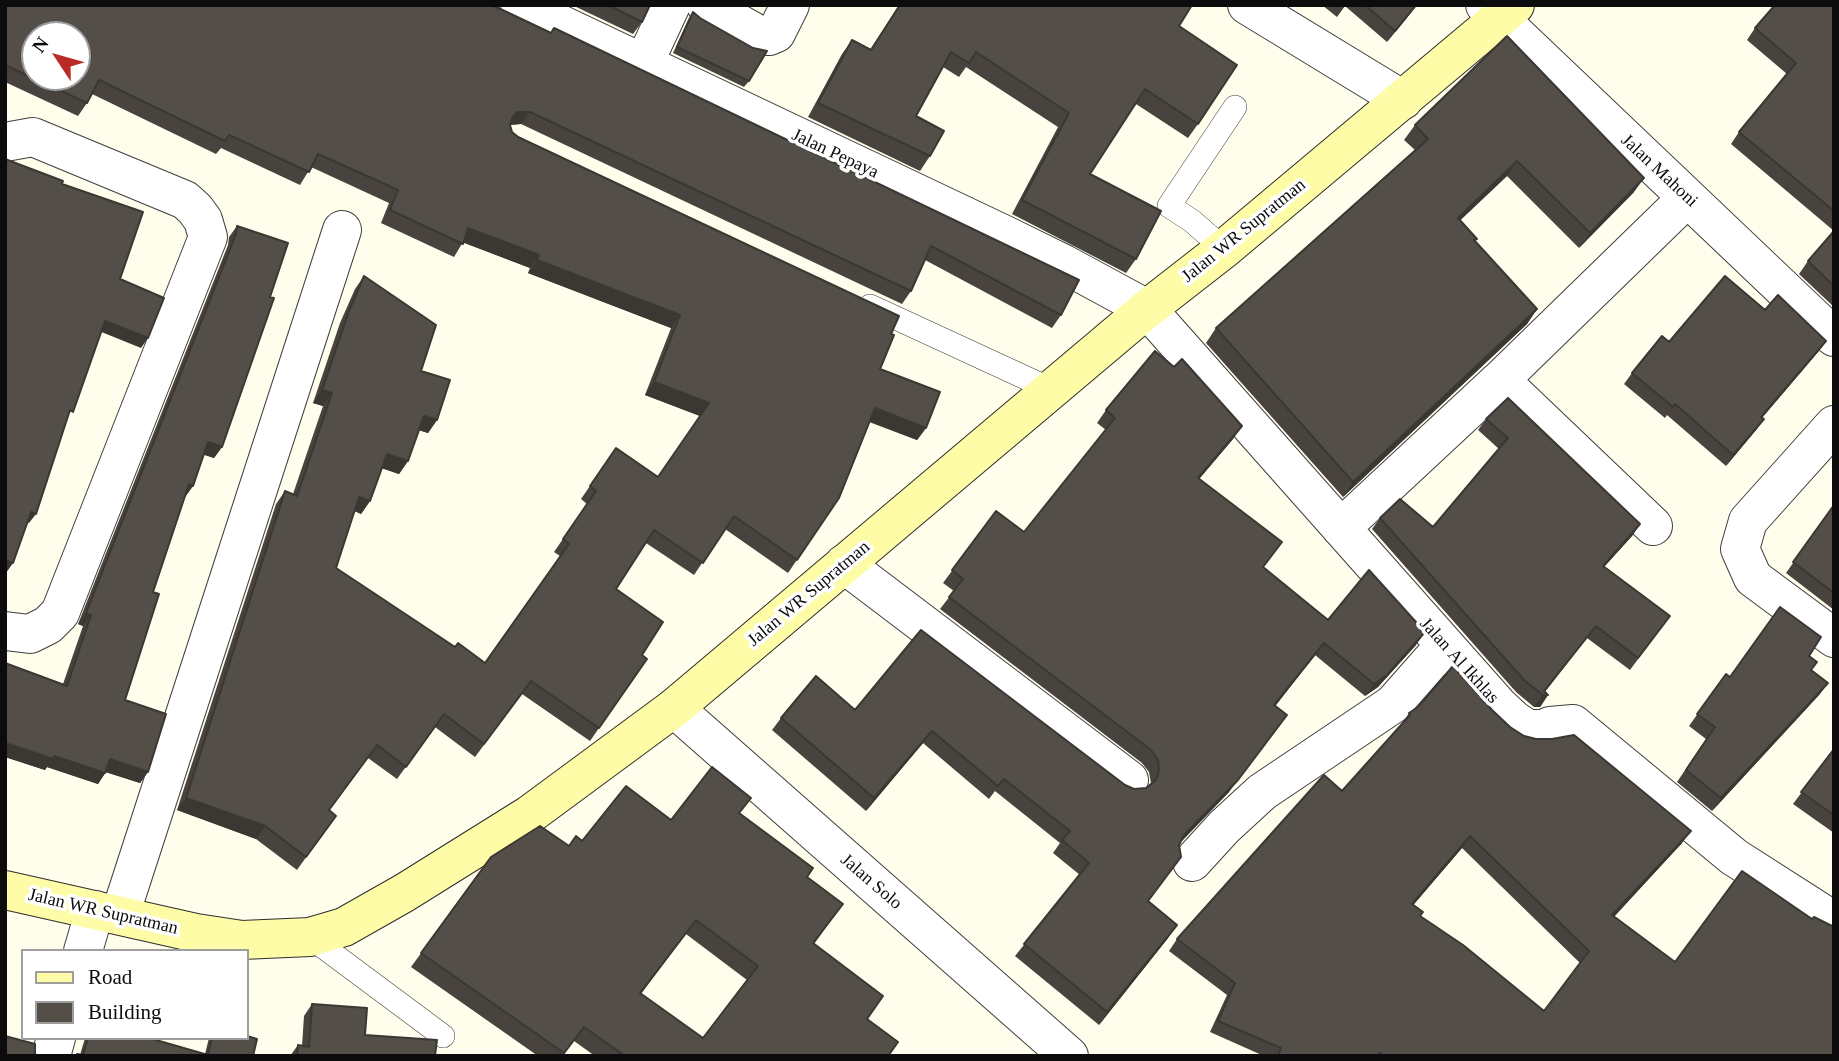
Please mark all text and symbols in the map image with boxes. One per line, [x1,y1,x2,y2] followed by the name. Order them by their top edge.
[21,21,91,91] north arrow
[28,33,53,56] text: N
[788,124,882,184] street label: Jalan Pepaya
[1616,130,1702,212] street label: Jalan Mahoni
[1178,174,1310,288] street label: Jalan WR Supratman
[743,537,875,651] street label: Jalan WR Supratman
[1415,614,1503,708] street label: Jalan Al Ikhlas
[836,849,906,915] street label: Jalan Solo
[26,884,180,940] street label: Jalan WR Supratman
[21,949,248,1040] legend
[88,965,132,989] text: Road
[88,1000,162,1024] text: Building

